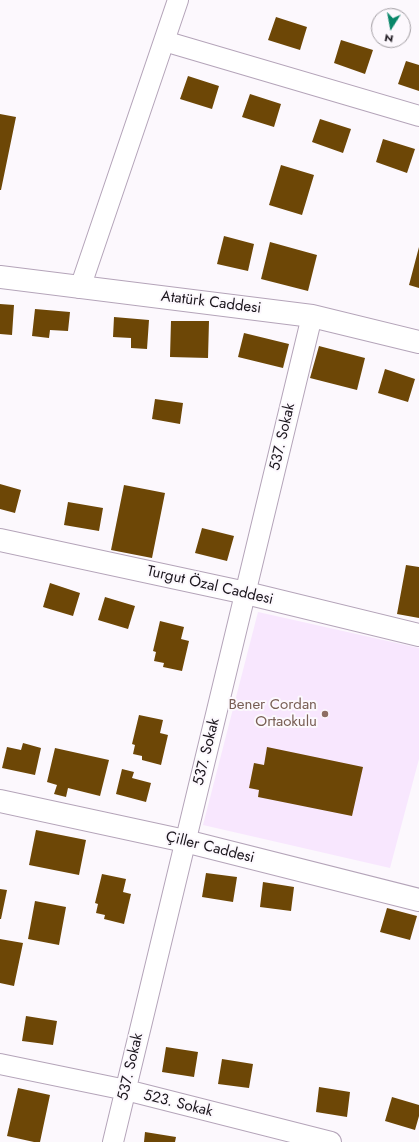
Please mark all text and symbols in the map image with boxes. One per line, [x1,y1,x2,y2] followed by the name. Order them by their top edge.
[371,8,411,48] north arrow
[383,30,395,47] text: N
[160,288,262,318] street label: Atatürk Caddesi
[267,402,299,472] street label: 537. Sokak
[145,563,275,609] street label: Turgut Özal Caddesi
[228,696,317,731] place label: Bener Cordan Ortaokulu
[320,709,330,719] marker: Bener Cordan Ortaokulu
[190,717,224,787] street label: 537. Sokak
[164,828,256,868] street label: Çiller Caddesi
[115,1032,147,1102] street label: 537. Sokak
[141,1087,215,1121] street label: 523. Sokak

